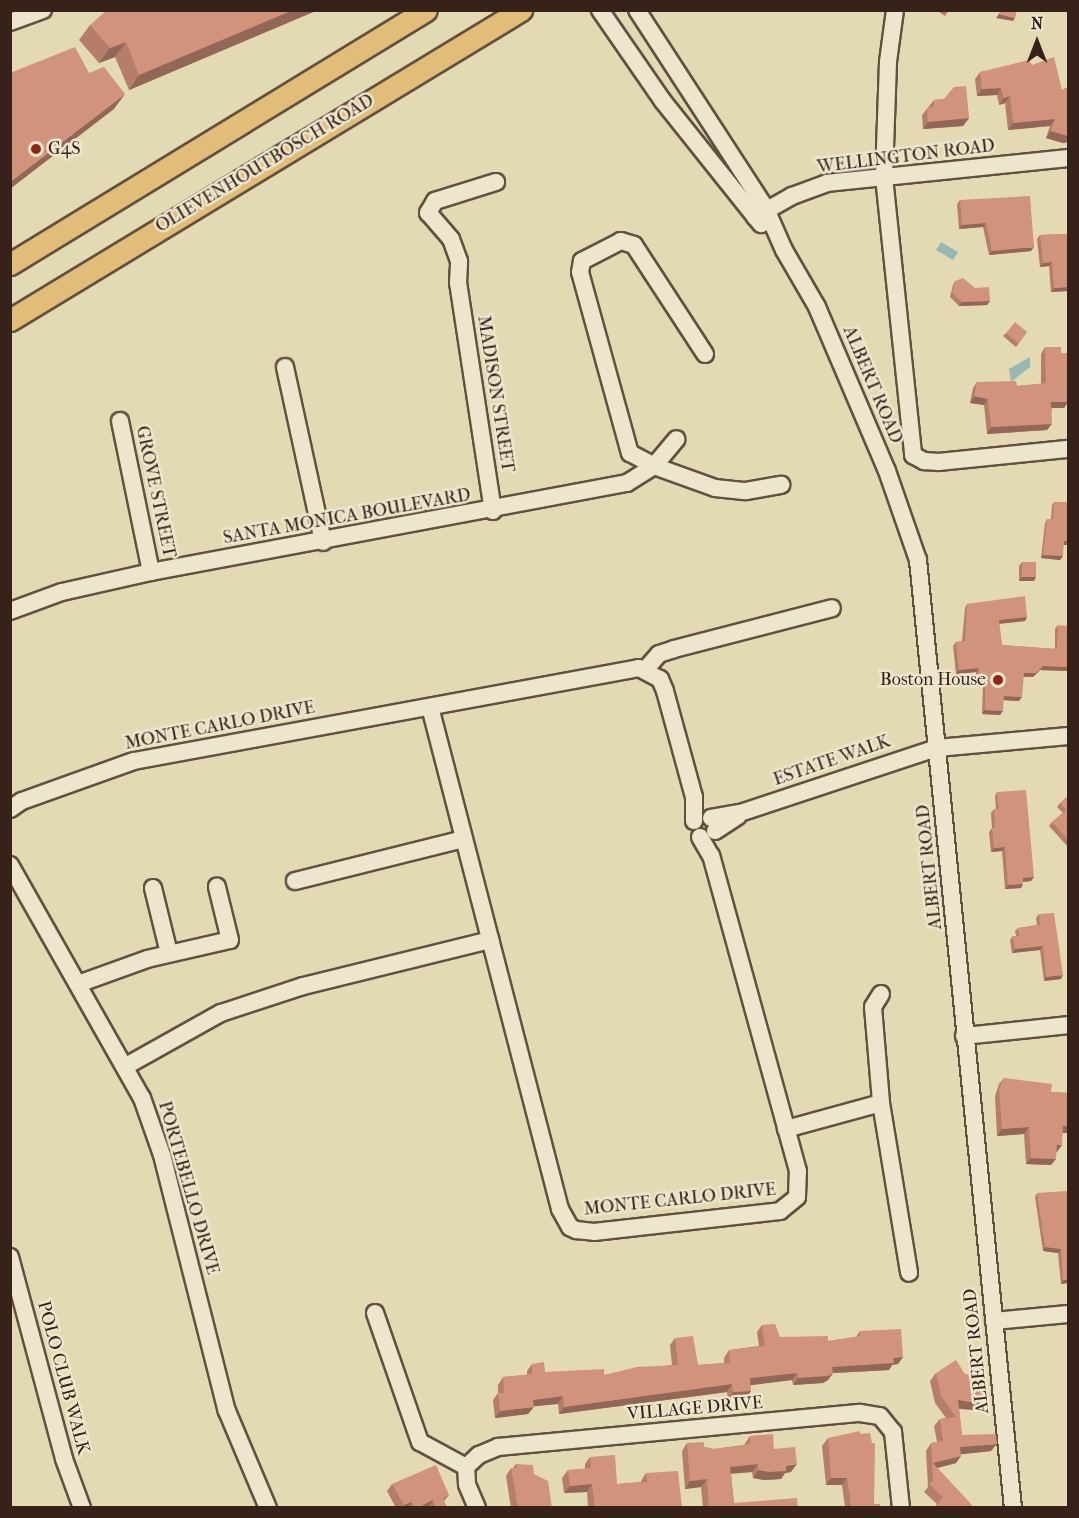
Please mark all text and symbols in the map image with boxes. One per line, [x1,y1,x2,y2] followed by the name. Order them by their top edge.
[1007,12,1067,72] north arrow
[1031,14,1043,33] text: N
[152,90,378,238] street label: OLIEVENHOUTBOSCH ROAD
[816,135,996,179] street label: WELLINGTON ROAD
[48,138,81,160] place label: G4S
[29,142,43,156] marker: G4S
[472,314,518,474] street label: MADISON STREET
[838,323,906,447] street label: ALBERT ROAD
[130,424,180,560] street label: GROVE STREET
[222,485,472,549] street label: SANTA MONICA BOULEVARD
[880,669,986,691] place label: Boston House
[991,673,1005,687] marker: Boston House
[123,697,317,755] street label: MONTE CARLO DRIVE
[771,731,893,791] street label: ESTATE WALK
[913,804,947,930] street label: ALBERT ROAD
[153,1099,223,1277] street label: PORTEBELLO DRIVE
[583,1179,777,1221] street label: MONTE CARLO DRIVE
[960,1288,994,1414] street label: ALBERT ROAD
[32,1299,94,1457] street label: POLO CLUB WALK
[626,1392,764,1426] street label: VILLAGE DRIVE

